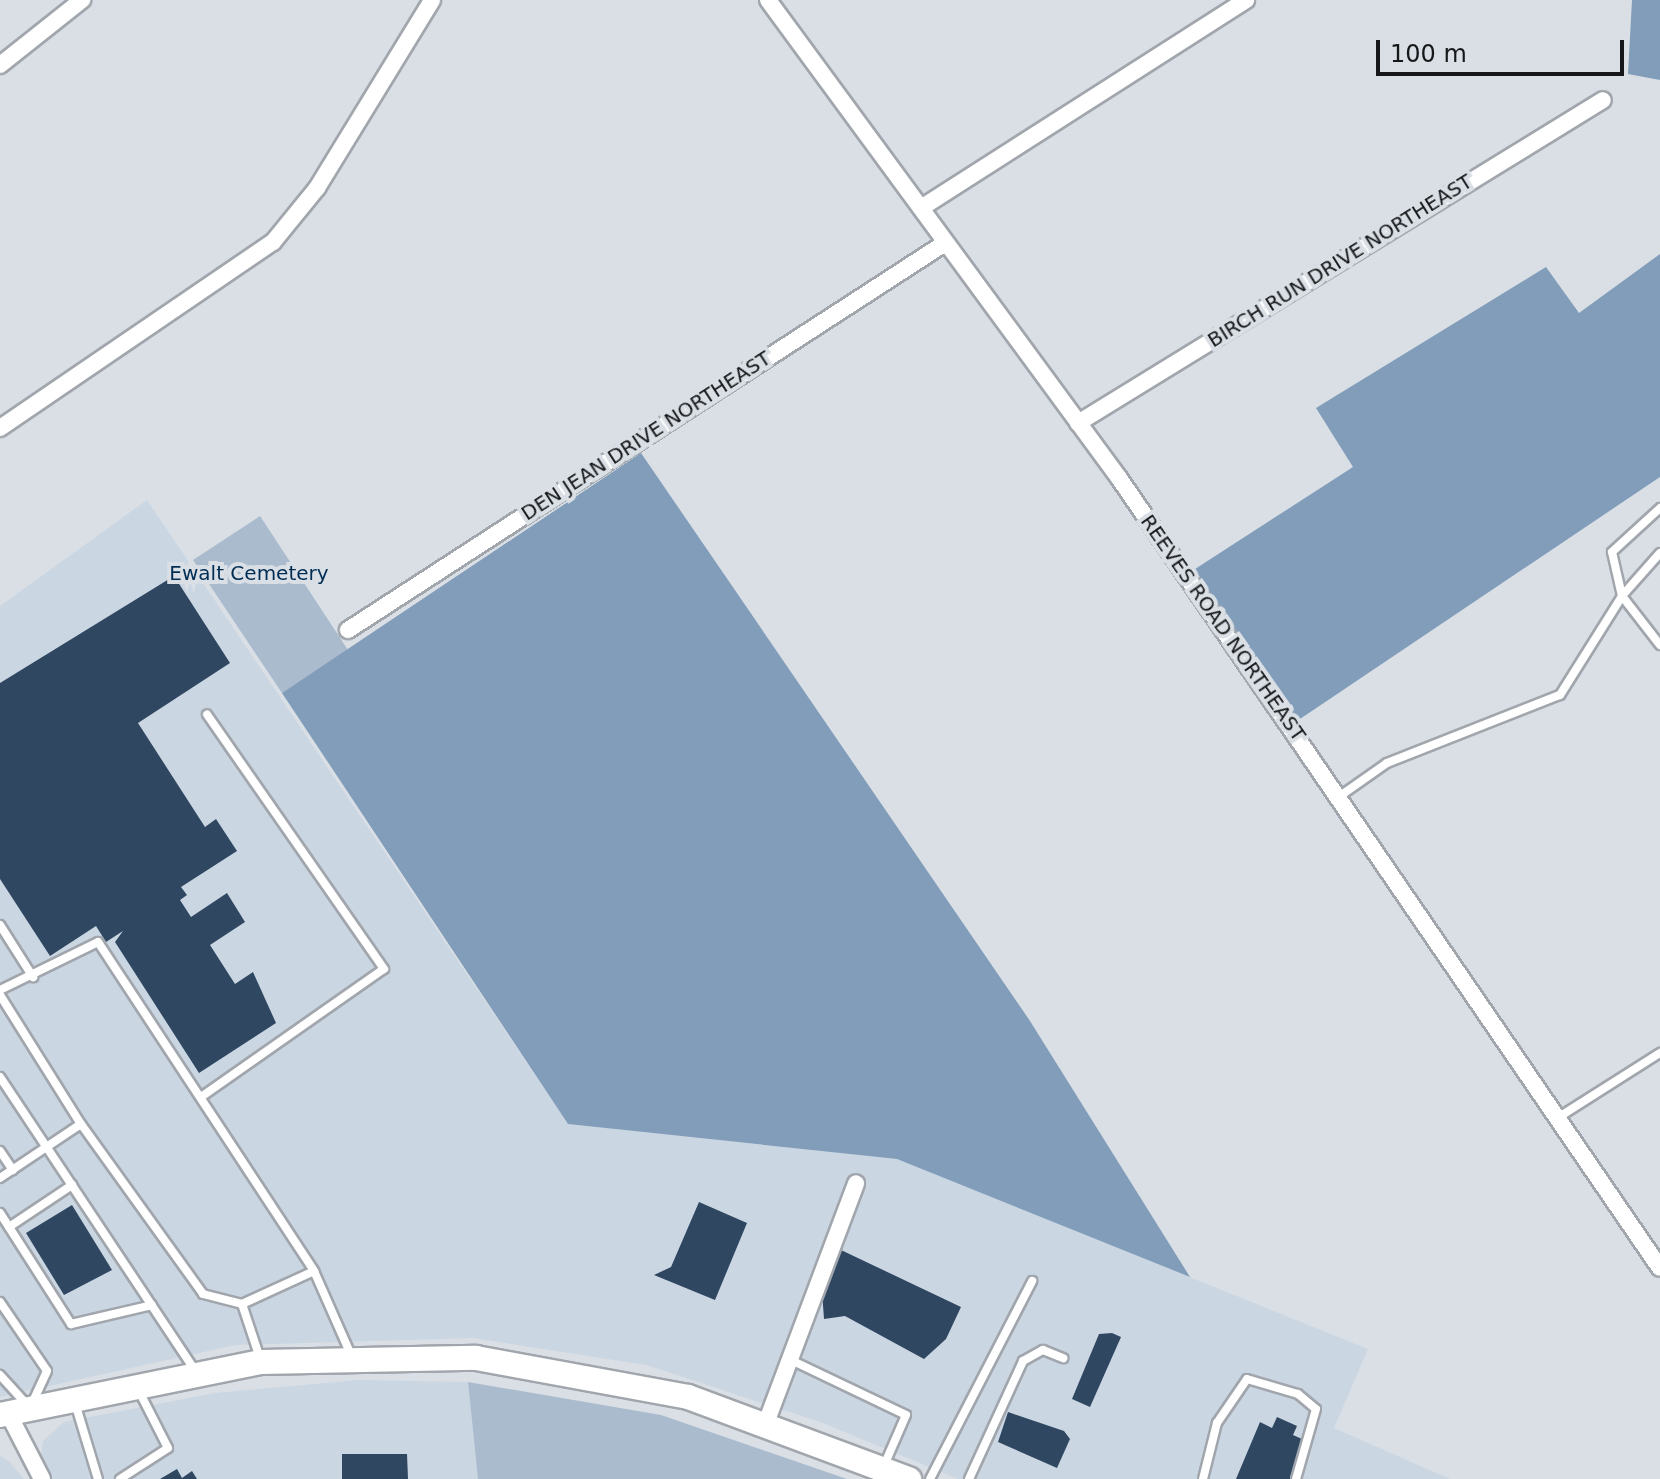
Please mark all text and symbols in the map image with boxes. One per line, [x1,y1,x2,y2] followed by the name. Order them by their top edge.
[1380,24,1628,74] scale bar
[1390,40,1467,68] text: 100 m
[1203,169,1477,353] street label: BIRCH RUN DRIVE NORTHEAST
[517,346,775,526] street label: DEN JEAN DRIVE NORTHEAST
[1135,510,1311,746] street label: REEVES ROAD NORTHEAST
[169,561,329,585] park label: Ewalt Cemetery

